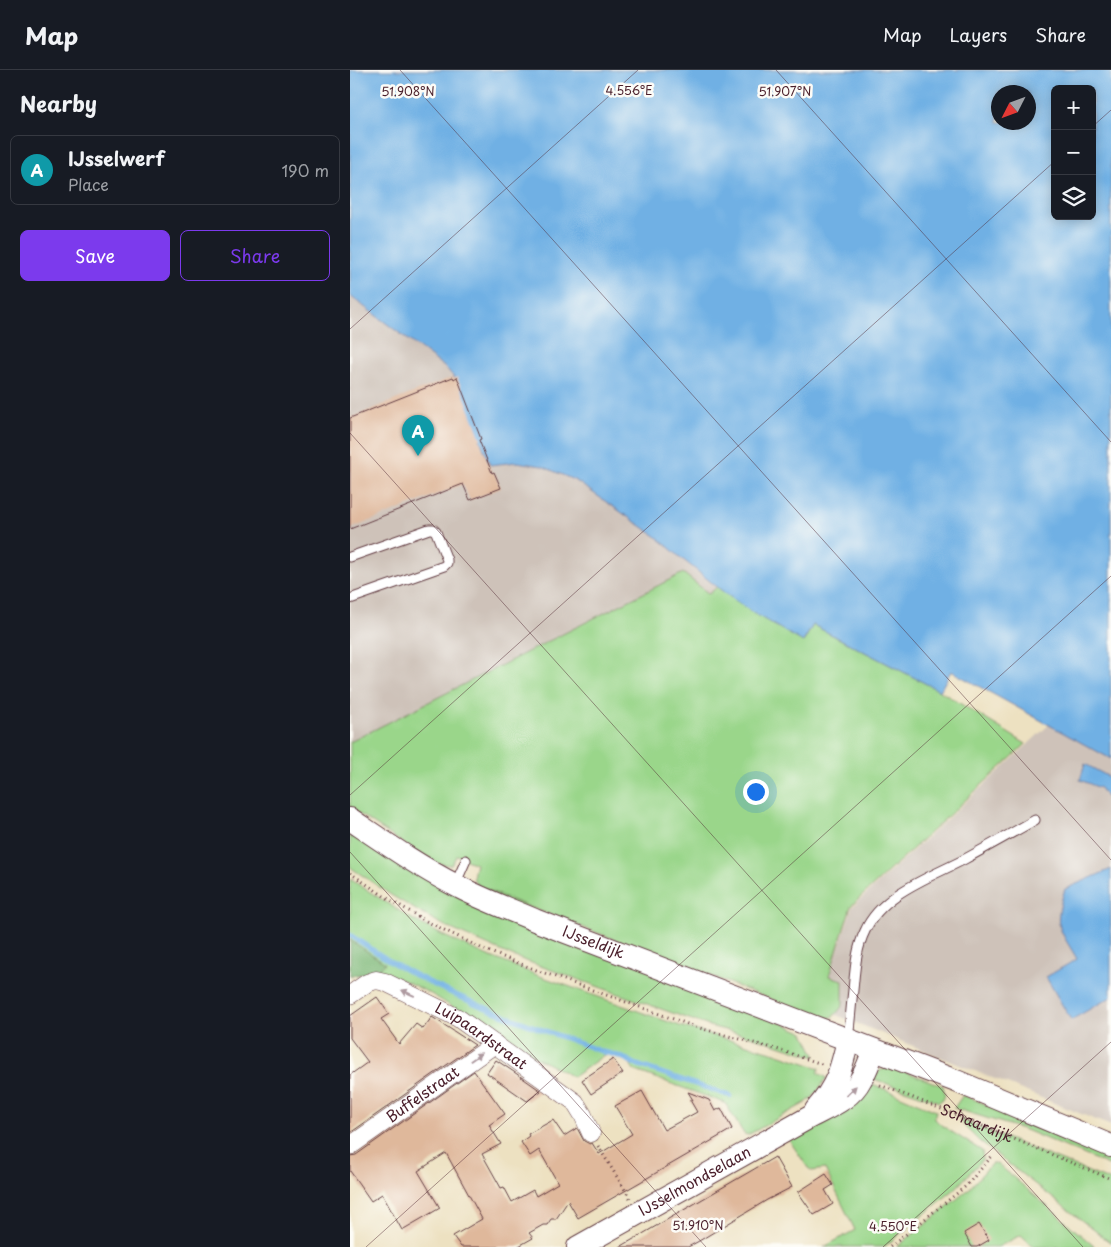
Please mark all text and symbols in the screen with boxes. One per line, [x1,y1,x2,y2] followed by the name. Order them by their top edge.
[25,17,78,53] text: Map
[883,21,922,48] text: Map
[950,21,1007,48] text: Layers
[1035,21,1086,48] text: Share
[605,81,653,99] text: 4.556°E
[381,82,435,100] text: 51.908°N
[759,82,811,100] text: 51.907°N
[991,85,1036,130] north arrow
[1051,85,1096,220] map controls
[1051,85,1096,130] button: +
[20,87,97,119] text: Nearby
[1051,130,1096,175] button: −
[68,144,164,172] text: IJsselwerf
[31,158,43,182] text: A
[281,158,329,182] text: 190 m
[68,172,109,196] text: Place
[1051,175,1096,220] button: layers
[20,230,170,281] button: Save
[180,230,330,281] button: Share
[402,415,434,456] pin: A
[743,779,769,805] your location
[559,919,628,963] street label: IJsseldijk
[401,988,415,996] one-way arrow
[432,995,533,1074] street label: Luipaardstraat
[469,1052,483,1062] one-way arrow
[381,1060,463,1127] street label: Buffelstraat
[845,1086,857,1098] one-way arrow
[937,1097,1017,1147] street label: Schaardijk
[634,1139,755,1221] street label: IJsselmondselaan
[672,1216,724,1234] text: 51.910°N
[869,1217,917,1235] text: 4.550°E

